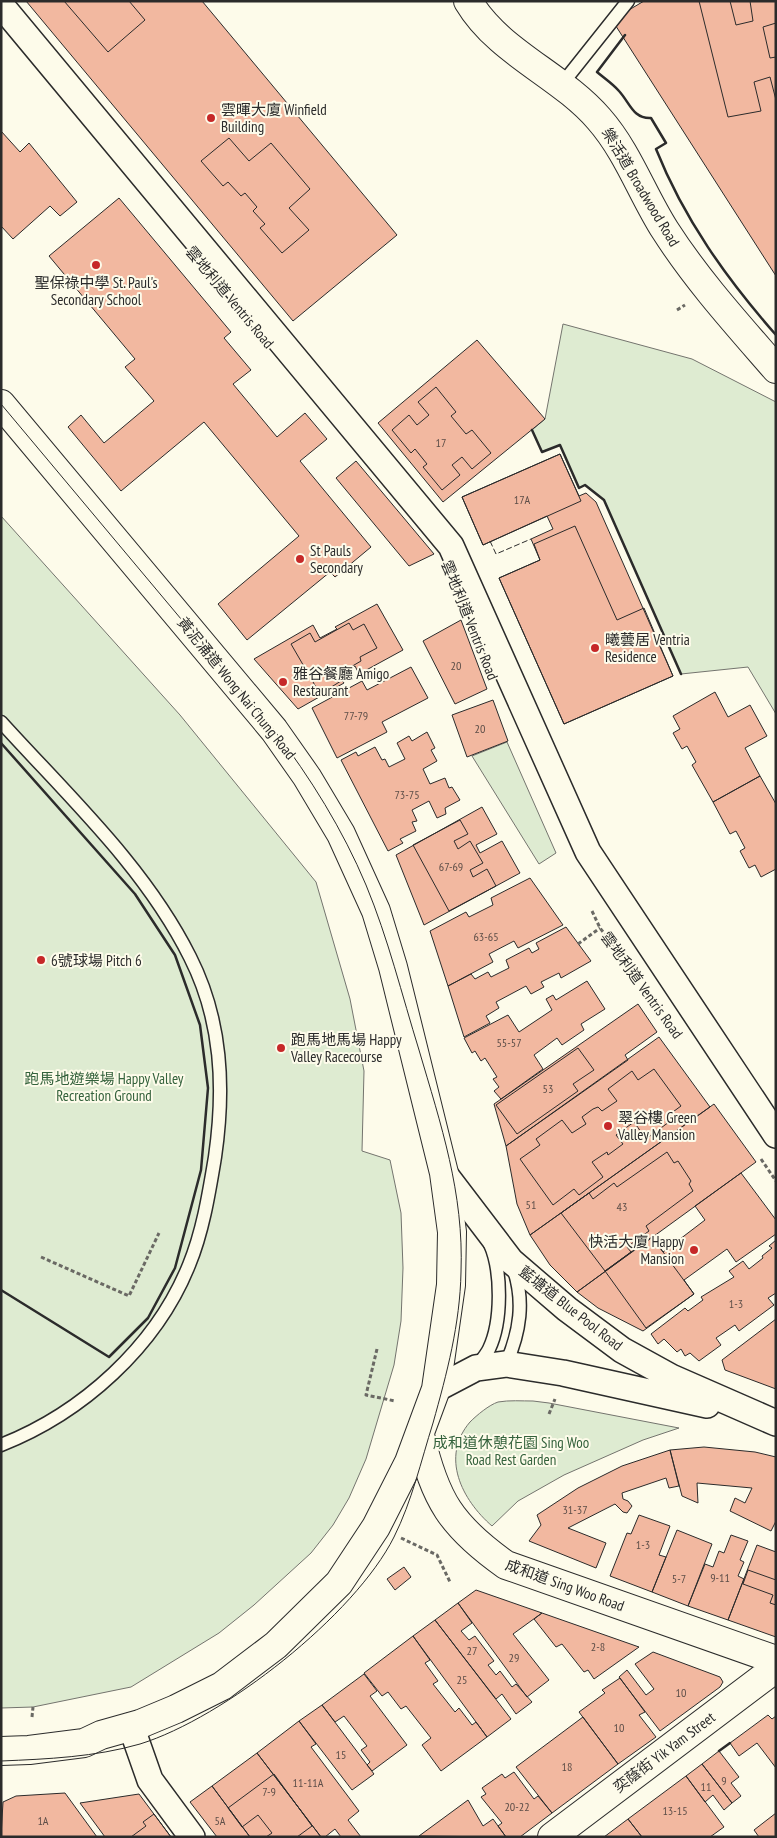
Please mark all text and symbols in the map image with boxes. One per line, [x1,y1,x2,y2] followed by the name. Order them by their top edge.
[221,100,327,136] place label: 雲暉大廈 Winfield Building
[205,112,217,124] marker: 雲暉大廈 Winfield Building
[598,124,684,250] street label: 樂活道 Broadwood Road
[182,242,278,352] street label: 雲地利道 Ventris Road
[90,259,102,271] marker: 聖保祿中學 St. Paul's Secondary School
[35,273,157,309] place label: 聖保祿中學 St. Paul's Secondary School
[436,435,446,450] house number: 17
[514,492,530,507] house number: 17A
[310,541,363,577] place label: St Pauls Secondary
[294,553,306,565] marker: St Pauls Secondary
[437,557,503,683] street label: 雲地利道 Ventris Road
[174,613,300,763] street label: 黃泥涌道 Wong Nai Chung Road
[605,630,690,666] place label: 曦蕓居 Ventria Residence
[589,642,601,654] marker: 曦蕓居 Ventria Residence
[451,658,461,673] house number: 20
[293,664,389,700] place label: 雅谷餐廳 Amigo Restaurant
[277,676,289,688] marker: 雅谷餐廳 Amigo Restaurant
[344,708,368,723] house number: 77-79
[475,721,485,736] house number: 20
[394,787,420,802] house number: 73-75
[439,859,463,874] house number: 67-69
[597,928,687,1042] street label: 雲地利道 Ventris Road
[473,929,499,944] house number: 63-65
[51,951,142,970] place label: 6號球場 Pitch 6
[35,954,47,966] marker: 6號球場 Pitch 6
[290,1030,402,1066] place label: 跑馬地馬場 Happy Valley Racecourse
[496,1035,522,1050] house number: 55-57
[275,1042,287,1054] marker: 跑馬地馬場 Happy Valley Racecourse
[24,1069,184,1105] park label: 跑馬地遊樂場 Happy Valley Recreation Ground
[543,1081,553,1096] house number: 53
[617,1108,697,1144] place label: 翠谷樓 Green Valley Mansion
[602,1120,614,1132] marker: 翠谷樓 Green Valley Mansion
[526,1197,536,1212] house number: 51
[617,1199,627,1214] house number: 43
[588,1232,684,1268] place label: 快活大廈 Happy Mansion
[688,1244,700,1256] marker: 快活大廈 Happy Mansion
[515,1262,627,1354] street label: 藍塘道 Blue Pool Road
[729,1296,743,1311] house number: 1-3
[433,1433,589,1469] park label: 成和道休憩花園 Sing Woo Road Rest Garden
[562,1502,588,1517] house number: 31-37
[636,1537,650,1552] house number: 1-3
[503,1555,627,1615] street label: 成和道 Sing Woo Road
[710,1570,730,1585] house number: 9-11
[672,1571,686,1586] house number: 5-7
[591,1639,605,1654] house number: 2-8
[467,1643,477,1658] house number: 27
[509,1650,519,1665] house number: 29
[457,1672,467,1687] house number: 25
[676,1685,686,1700] house number: 10
[609,1708,719,1796] street label: 奕蔭街 Yik Yam Street
[614,1720,624,1735] house number: 10
[336,1747,346,1762] house number: 15
[562,1759,572,1774] house number: 18
[721,1773,727,1788] house number: 9
[293,1775,324,1790] house number: 11-11A
[701,1779,711,1794] house number: 11
[262,1784,276,1799] house number: 7-9
[504,1799,530,1814] house number: 20-22
[662,1803,688,1818] house number: 13-15
[37,1813,49,1828] house number: 1A
[214,1813,226,1828] house number: 5A

